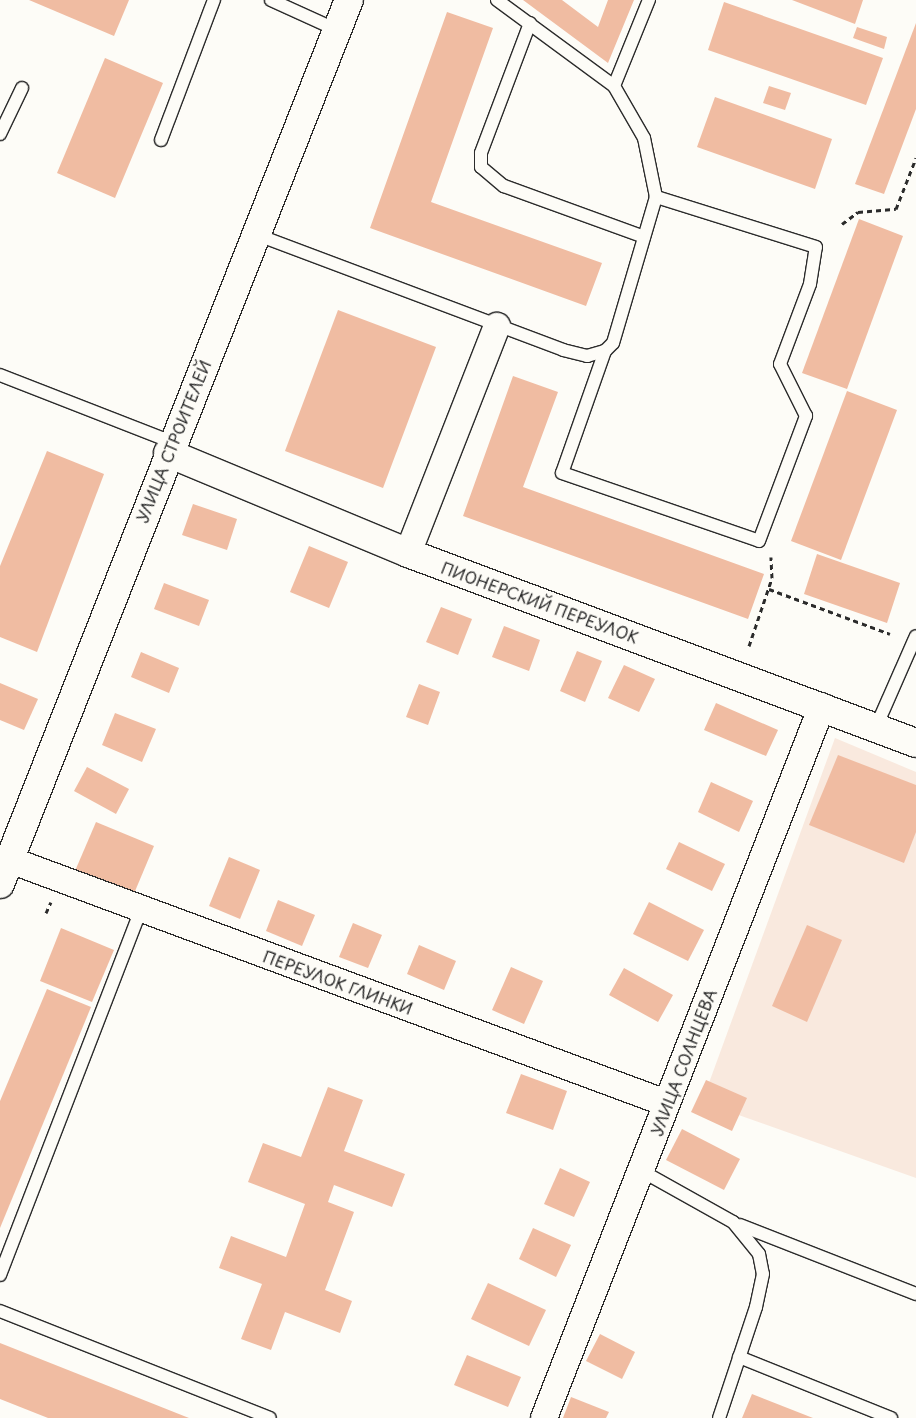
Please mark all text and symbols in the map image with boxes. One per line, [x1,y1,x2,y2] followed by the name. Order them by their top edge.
[132,357,214,525] street label: УЛИЦА СТРОИТЕЛЕЙ
[438,557,642,647] street label: ПИОНЕРСКИЙ ПЕРЕУЛОК
[260,946,416,1018] street label: ПЕРЕУЛОК ГЛИНКИ
[646,985,720,1139] street label: УЛИЦА СОЛНЦЕВА

